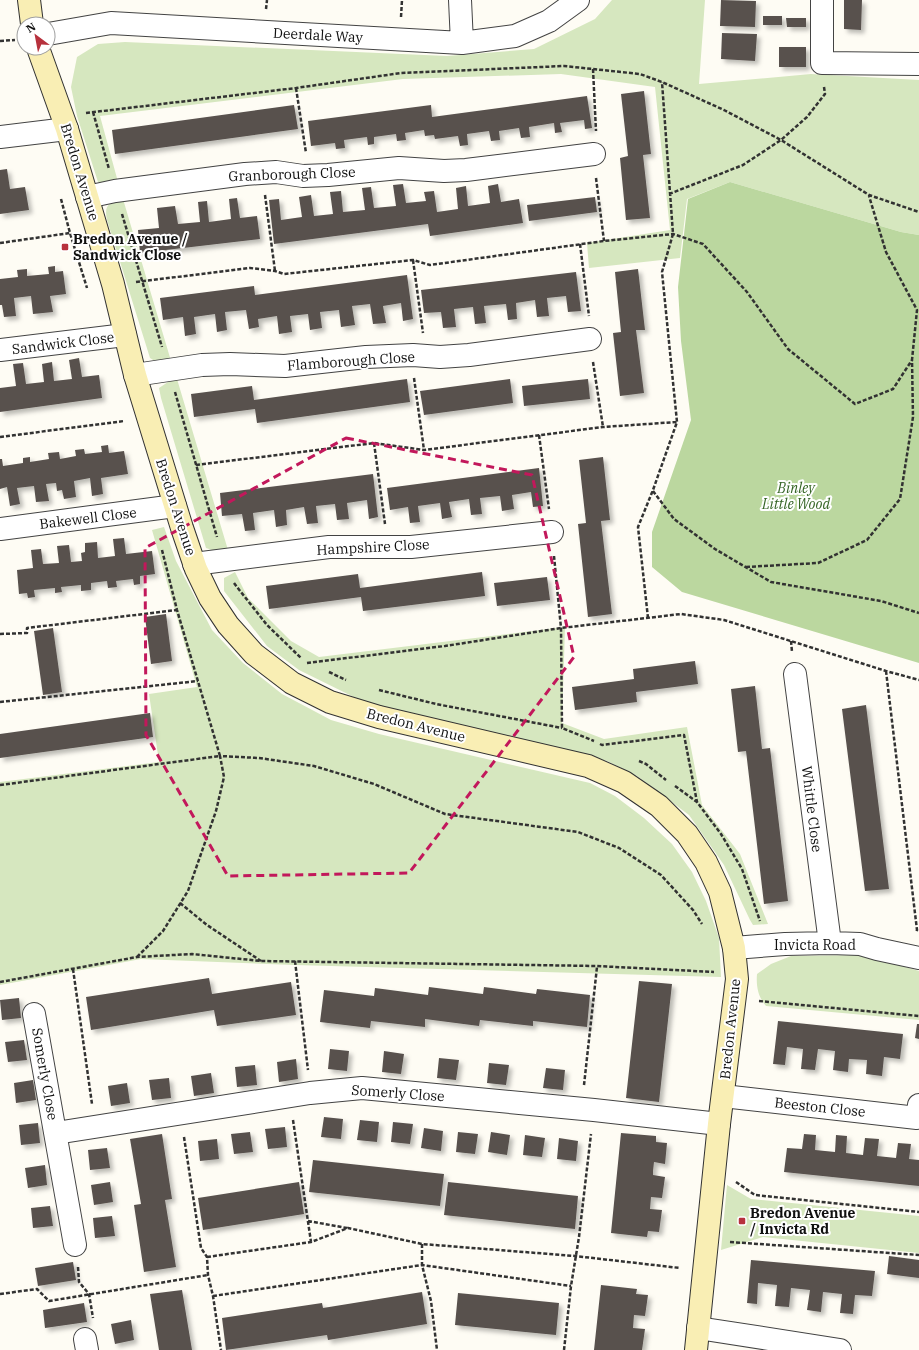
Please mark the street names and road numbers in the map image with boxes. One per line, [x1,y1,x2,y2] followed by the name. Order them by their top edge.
[273,24,364,46] street label: Deerdale Way
[57,121,103,223] street label: Bredon Avenue
[228,163,356,185] street label: Granborough Close
[11,328,115,358] street label: Sandwick Close
[286,348,416,374] street label: Flamborough Close
[152,456,200,558] street label: Bredon Avenue
[38,503,138,533] street label: Bakewell Close
[316,535,430,559] street label: Hampshire Close
[365,704,467,746] street label: Bredon Avenue
[798,765,826,853] street label: Whittle Close
[774,936,856,954] street label: Invicta Road
[716,978,744,1080] street label: Bredon Avenue
[28,1026,62,1122] street label: Somerly Close
[351,1081,445,1105] street label: Somerly Close
[773,1093,867,1121] street label: Beeston Close

